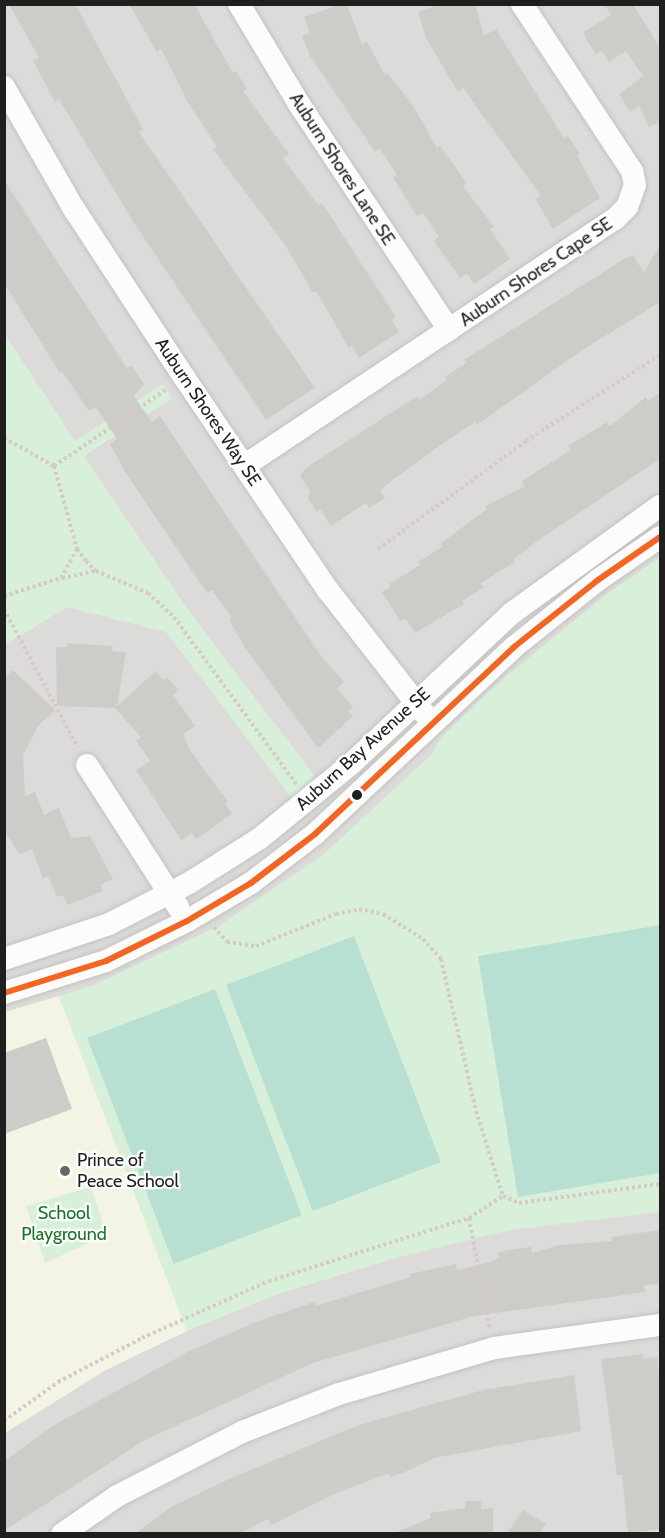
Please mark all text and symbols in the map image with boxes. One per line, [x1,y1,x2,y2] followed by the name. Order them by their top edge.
[285,89,399,249] street label: Auburn Shores Lane SE
[456,213,616,331] street label: Auburn Shores Cape SE
[150,334,266,490] street label: Auburn Shores Way SE
[291,683,435,815] street label: Auburn Bay Avenue SE
[351,789,363,801] unlabelled marker
[77,1150,179,1192] place label: Prince of Peace School
[58,1164,72,1178] marker: Prince of Peace School
[21,1203,107,1246] park label: School Playground

